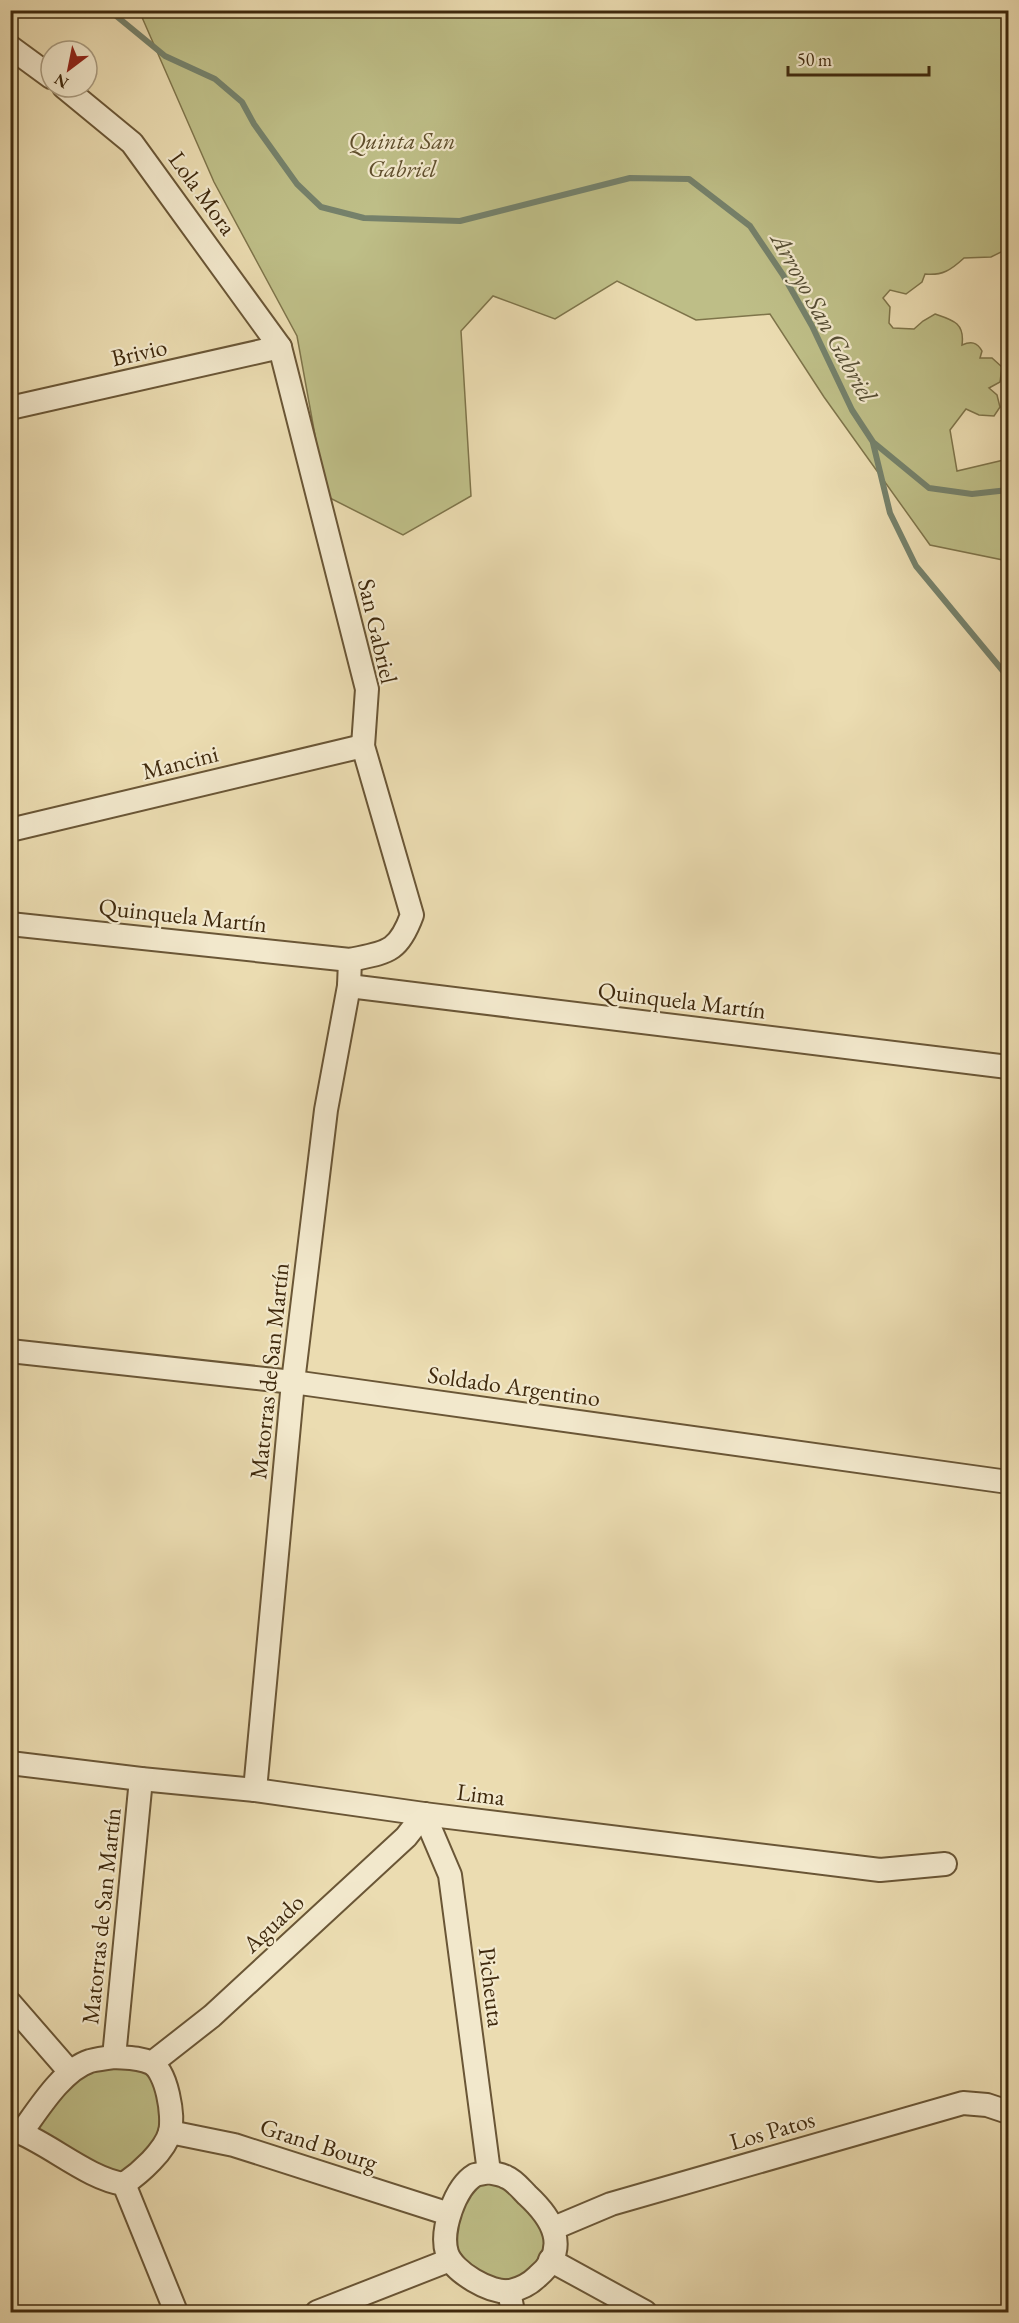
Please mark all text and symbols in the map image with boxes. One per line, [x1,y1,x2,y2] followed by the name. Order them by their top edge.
[39,39,99,99] north arrow
[788,39,929,77] scale bar
[797,48,832,71] text: 50 m
[50,69,72,94] text: N
[349,125,455,184] park label: Quinta San Gabriel
[162,145,244,241] street label: Lola Mora
[762,224,885,409] water label: Arroyo San Gabriel
[108,331,170,373] street label: Brivio
[351,576,405,687] street label: San Gabriel
[139,738,222,786] street label: Mancini
[97,891,269,939] street label: Quinquela Martín
[596,974,768,1026] street label: Quinquela Martín
[242,1261,296,1481] street label: Matorras de San Martín
[426,1359,602,1413] street label: Soldado Argentino
[455,1776,507,1812] street label: Lima
[74,1806,128,2026] street label: Matorras de San Martín
[235,1887,310,1960] street label: Aguado
[472,1945,512,2029] street label: Picheuta
[726,2103,818,2157] street label: Los Patos
[256,2110,382,2178] street label: Grand Bourg

